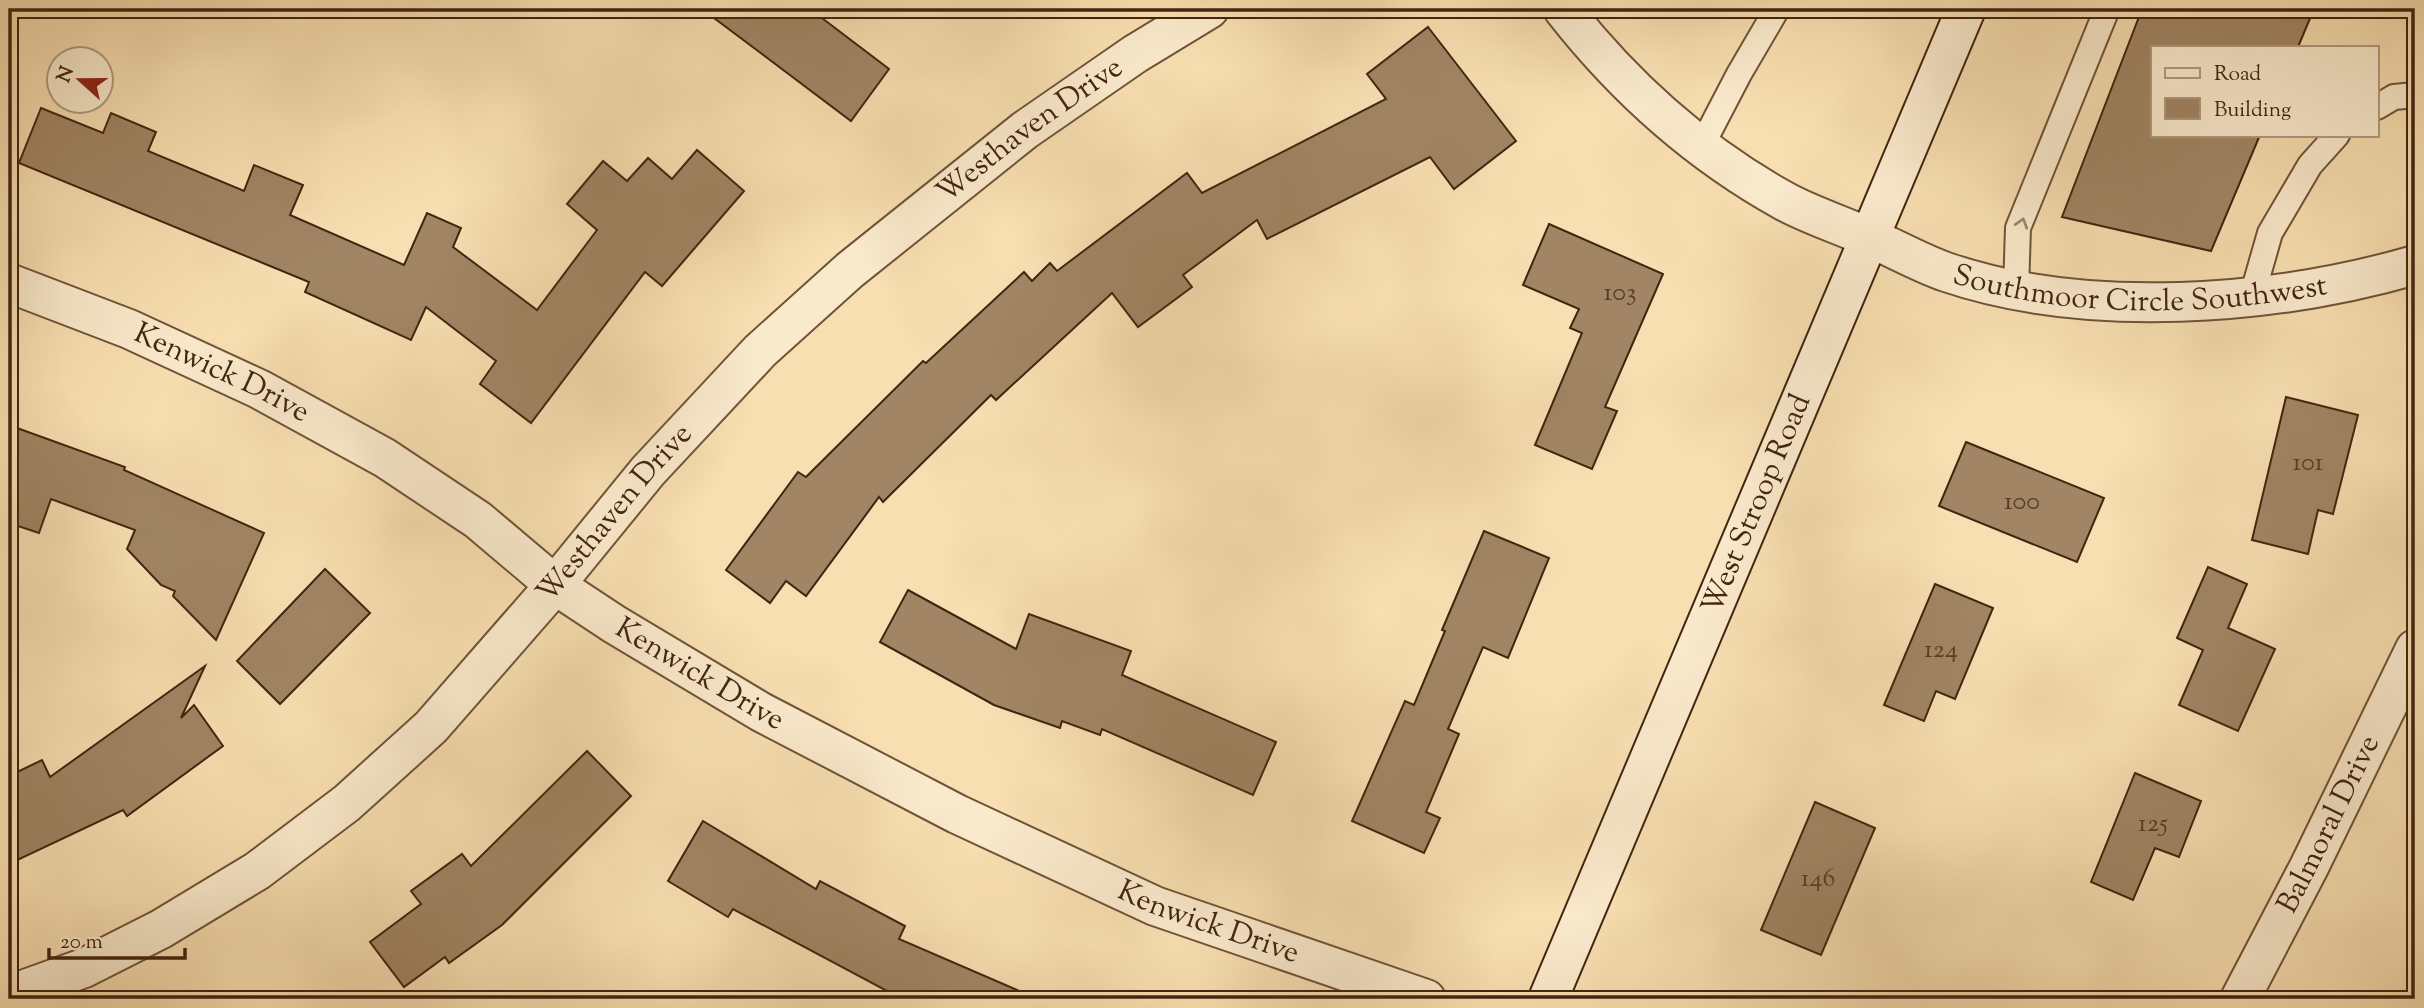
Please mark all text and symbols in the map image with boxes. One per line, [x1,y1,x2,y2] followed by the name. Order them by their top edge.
[46,46,116,116] north arrow
[2151,46,2378,136] legend
[928,47,1132,214] street label: Westhaven Drive
[2214,60,2261,90] text: Road
[51,63,82,87] text: N
[2214,96,2291,126] text: Building
[2013,217,2028,229] one-way arrow
[1947,254,2330,324] street label: Southmoor Circle Southwest
[1604,275,1636,312] house number: 103
[127,313,317,434] street label: Kenwick Drive
[1691,387,1822,621] street label: West Stroop Road
[527,414,703,613] street label: Westhaven Drive
[2293,445,2324,482] house number: 101
[2004,484,2040,521] house number: 100
[607,608,792,742] street label: Kenwick Drive
[1924,632,1958,669] house number: 124
[2267,728,2391,921] street label: Balmoral Drive
[2138,806,2168,843] house number: 125
[1801,861,1835,898] house number: 146
[1110,870,1305,975] street label: Kenwick Drive
[49,917,186,961] scale bar
[60,928,103,958] text: 20 m

